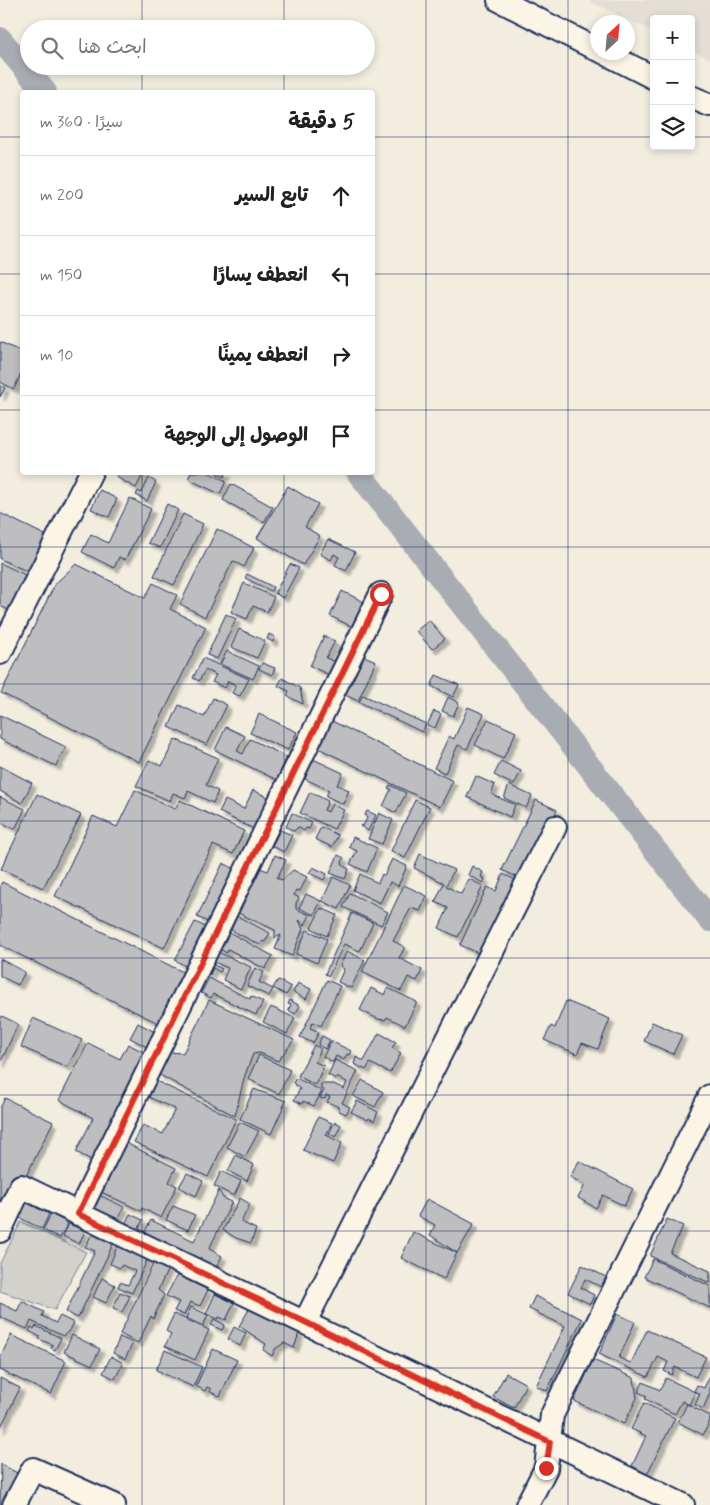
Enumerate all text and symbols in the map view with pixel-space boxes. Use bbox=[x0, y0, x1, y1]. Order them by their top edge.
north arrow bbox=[590, 15, 635, 60]
map controls bbox=[650, 15, 695, 150]
button: + bbox=[650, 15, 695, 60]
search box bbox=[20, 20, 375, 75]
icon: search bbox=[38, 34, 66, 62]
text: ابحث هنا bbox=[78, 35, 147, 60]
button: − bbox=[650, 60, 695, 105]
button: layers bbox=[650, 105, 695, 150]
text: 5 دقيقة bbox=[288, 108, 355, 136]
text: سيرًا · 360 m bbox=[40, 112, 123, 133]
icon: ahead bbox=[327, 182, 355, 210]
text: تابع السير bbox=[235, 183, 308, 208]
text: 200 m bbox=[40, 185, 84, 206]
icon: left bbox=[327, 262, 355, 290]
text: انعطف يسارًا bbox=[213, 263, 308, 288]
text: 150 m bbox=[40, 265, 82, 286]
icon: right bbox=[327, 342, 355, 370]
text: انعطف يمينًا bbox=[218, 343, 308, 368]
text: 10 m bbox=[40, 345, 73, 366]
icon: arrive bbox=[327, 422, 355, 450]
text: الوصول إلى الوجهة bbox=[164, 423, 308, 448]
route start bbox=[370, 583, 393, 606]
route end bbox=[535, 1457, 558, 1480]

